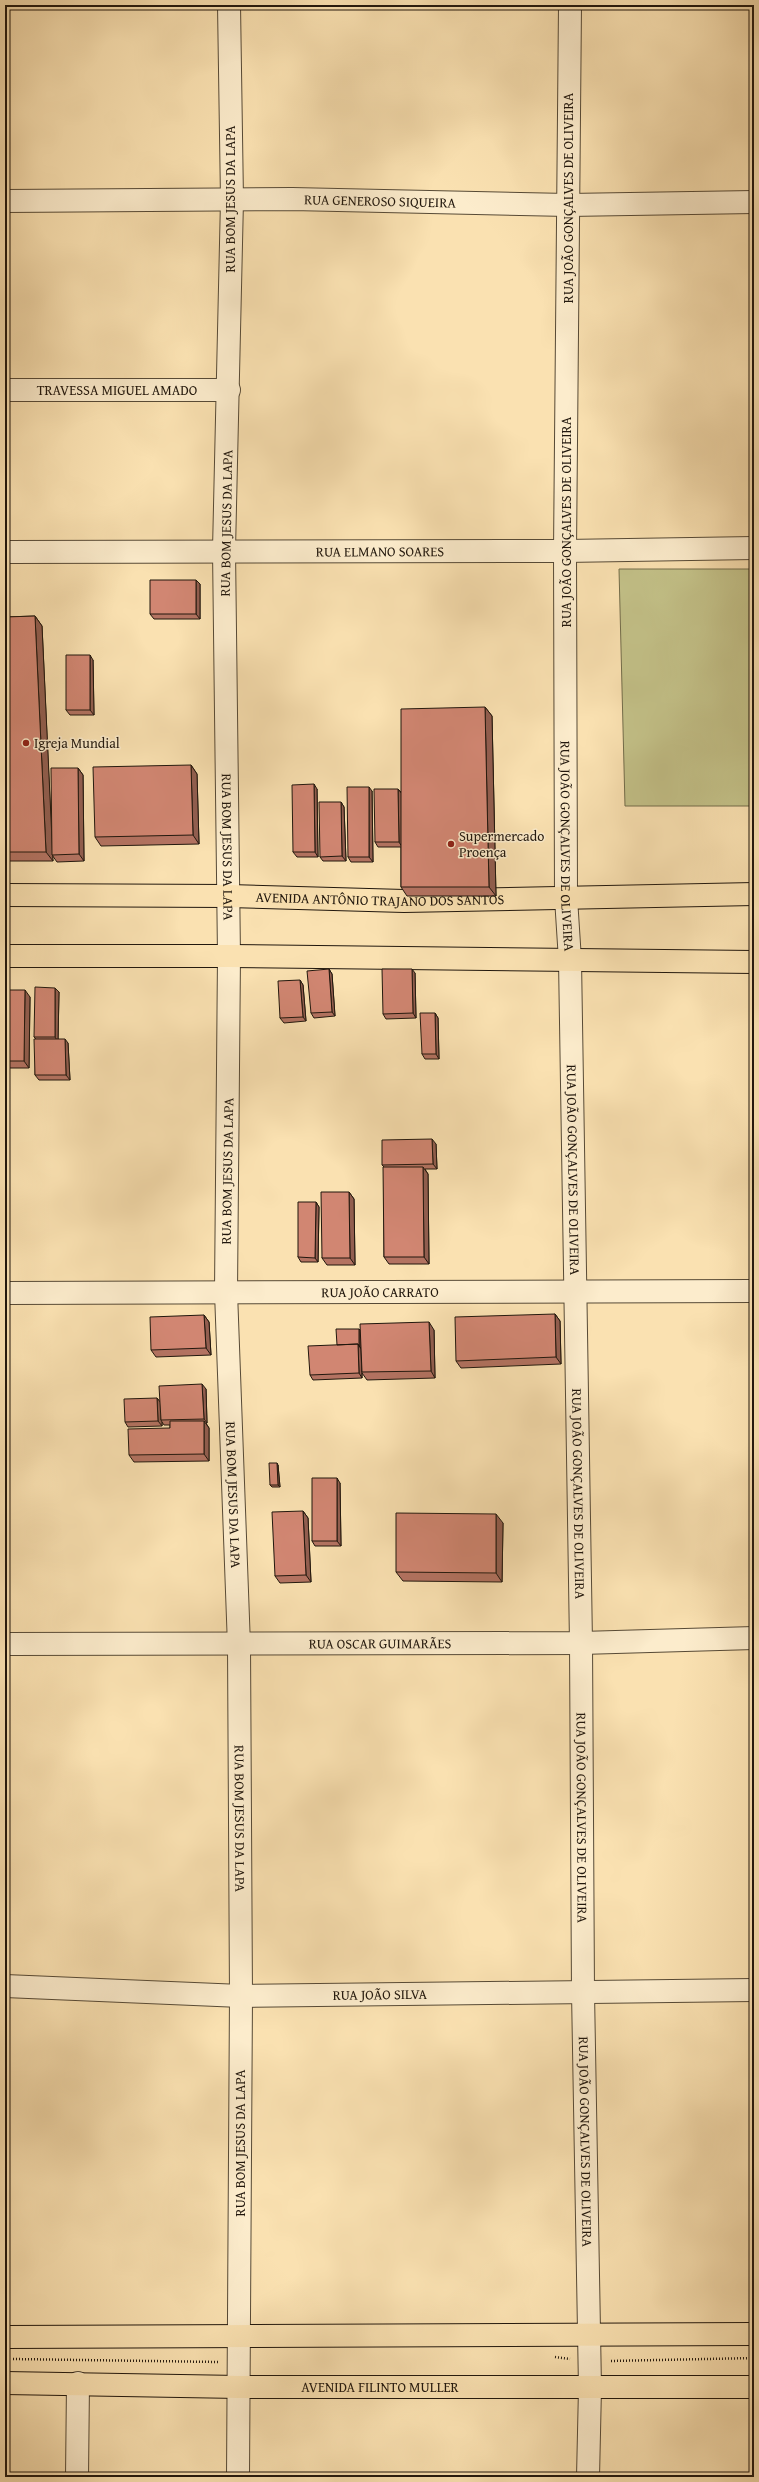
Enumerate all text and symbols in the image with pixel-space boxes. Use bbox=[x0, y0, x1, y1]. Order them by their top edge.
street label: RUA JOÃO GONÇALVES DE OLIVEIRA bbox=[558, 92, 578, 303]
street label: RUA BOM JESUS DA LAPA bbox=[220, 125, 240, 272]
street label: RUA GENEROSO SIQUEIRA bbox=[304, 189, 457, 213]
street label: TRAVESSA MIGUEL AMADO bbox=[37, 380, 197, 400]
street label: RUA JOÃO GONÇALVES DE OLIVEIRA bbox=[556, 416, 576, 627]
street label: RUA BOM JESUS DA LAPA bbox=[215, 449, 237, 597]
street label: RUA ELMANO SOARES bbox=[316, 541, 444, 561]
place label: Igreja Mundial bbox=[34, 733, 120, 753]
marker: Igreja Mundial bbox=[21, 738, 31, 748]
street label: RUA JOÃO GONÇALVES DE OLIVEIRA bbox=[556, 741, 579, 952]
street label: RUA BOM JESUS DA LAPA bbox=[217, 773, 239, 921]
place label: Supermercado Proença bbox=[459, 826, 544, 862]
marker: Supermercado Proença bbox=[446, 839, 456, 849]
street label: AVENIDA ANTÔNIO TRAJANO DOS SANTOS bbox=[255, 887, 505, 911]
street label: RUA JOÃO GONÇALVES DE OLIVEIRA bbox=[562, 1064, 585, 1276]
street label: RUA BOM JESUS DA LAPA bbox=[216, 1097, 238, 1245]
street label: RUA JOÃO CARRATO bbox=[321, 1282, 439, 1302]
street label: RUA JOÃO GONÇALVES DE OLIVEIRA bbox=[567, 1388, 590, 1600]
street label: RUA BOM JESUS DA LAPA bbox=[221, 1421, 246, 1569]
street label: RUA OSCAR GUIMARÃES bbox=[309, 1633, 452, 1653]
street label: RUA JOÃO GONÇALVES DE OLIVEIRA bbox=[571, 1712, 593, 1924]
street label: RUA BOM JESUS DA LAPA bbox=[230, 1745, 250, 1893]
street label: RUA JOÃO SILVA bbox=[333, 1984, 428, 2005]
street label: RUA JOÃO GONÇALVES DE OLIVEIRA bbox=[574, 2036, 598, 2248]
street label: RUA BOM JESUS DA LAPA bbox=[230, 2069, 250, 2216]
street label: AVENIDA FILINTO MULLER bbox=[301, 2377, 460, 2397]

